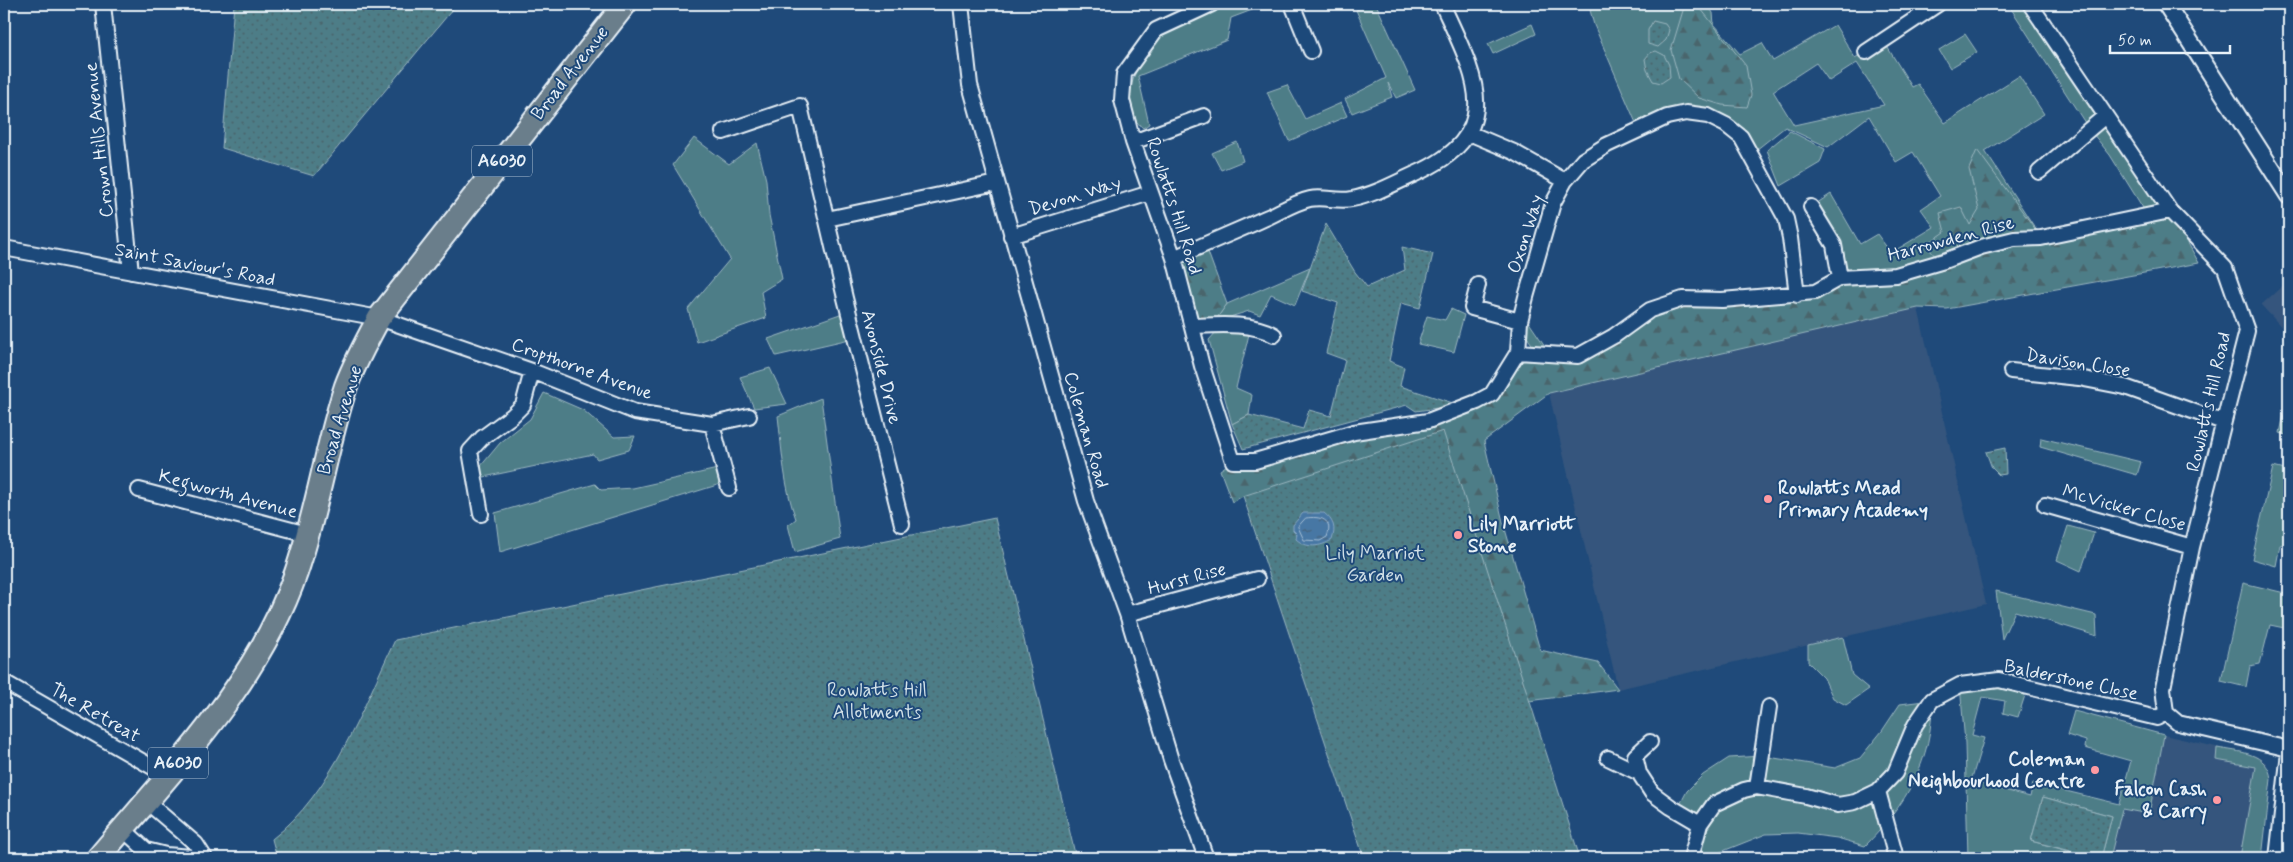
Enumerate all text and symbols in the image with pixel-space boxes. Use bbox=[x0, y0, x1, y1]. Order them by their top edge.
street label: Broad Avenue bbox=[525, 21, 615, 125]
scale bar bbox=[2110, 22, 2230, 54]
text: 50 m bbox=[2118, 31, 2152, 51]
street label: Crown Hills Avenue bbox=[78, 61, 120, 219]
street label: Rowlatts Hill Road bbox=[1140, 134, 1208, 278]
road number: A6030 bbox=[472, 146, 532, 177]
street label: Devon Way bbox=[1026, 170, 1124, 222]
street label: Oxon Way bbox=[1502, 191, 1551, 277]
street label: Harrowden Rise bbox=[1885, 210, 2017, 268]
street label: Saint Saviour's Road bbox=[113, 237, 277, 293]
street label: Avonside Drive bbox=[855, 307, 907, 427]
street label: Rowlatts Hill Road bbox=[2181, 330, 2237, 474]
street label: Cropthorne Avenue bbox=[508, 332, 656, 406]
street label: Davison Close bbox=[2024, 342, 2132, 384]
street label: Broad Avenue bbox=[312, 362, 368, 478]
street label: Coleman Road bbox=[1057, 369, 1115, 491]
street label: Kegworth Avenue bbox=[155, 463, 300, 527]
place label: Rowlatts Mead Primary Academy bbox=[1778, 476, 1928, 523]
street label: McVicker Close bbox=[2059, 478, 2189, 538]
marker: Rowlatts Mead Primary Academy bbox=[1762, 493, 1774, 505]
place label: Lily Marriott Stone bbox=[1468, 512, 1576, 559]
marker: Lily Marriott Stone bbox=[1452, 529, 1464, 541]
park label: Lily Marriot Garden bbox=[1325, 541, 1425, 588]
street label: Hurst Rise bbox=[1145, 557, 1229, 601]
street label: Balderstone Close bbox=[2001, 654, 2141, 706]
street label: The Retreat bbox=[45, 677, 145, 749]
park label: Rowlatts Hill Allotments bbox=[827, 678, 927, 725]
place label: Coleman Neighbourhood Centre bbox=[1908, 747, 2085, 795]
road number: A6030 bbox=[148, 748, 208, 778]
marker: Coleman Neighbourhood Centre bbox=[2089, 764, 2101, 776]
place label: Falcon Cash & Carry bbox=[2115, 777, 2207, 825]
marker: Falcon Cash & Carry bbox=[2211, 794, 2223, 806]

